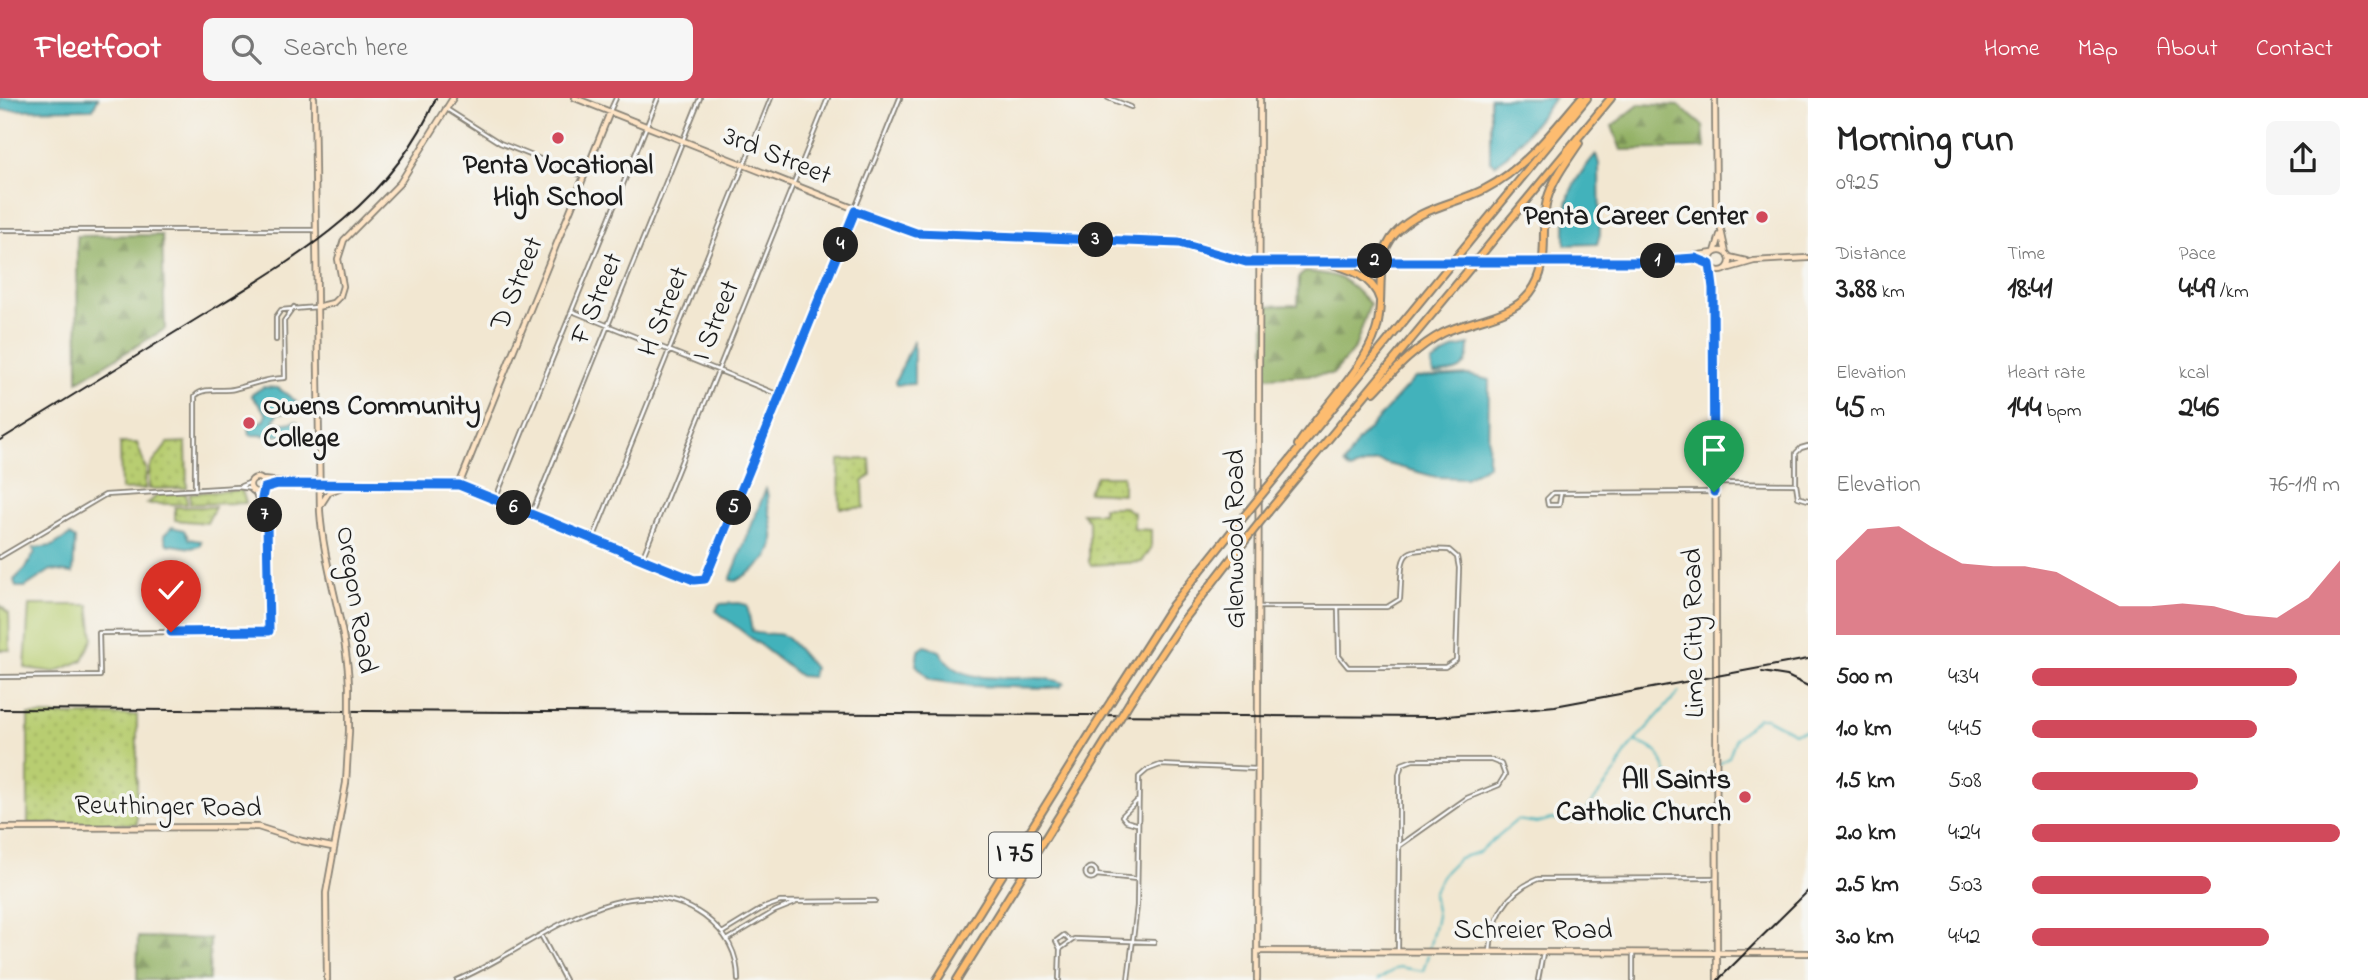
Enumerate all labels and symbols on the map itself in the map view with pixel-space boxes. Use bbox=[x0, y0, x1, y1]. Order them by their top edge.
street label: 3rd Street bbox=[717, 117, 837, 197]
marker: Penta Vocational High School bbox=[550, 130, 566, 146]
place label: Penta Vocational High School bbox=[463, 146, 653, 220]
place label: Penta Career Center bbox=[1523, 197, 1749, 238]
marker: Penta Career Center bbox=[1754, 209, 1770, 225]
pin: 3 bbox=[1078, 222, 1114, 258]
pin: 4 bbox=[824, 228, 858, 262]
street label: D Street bbox=[480, 231, 555, 338]
pin: 2 bbox=[1358, 244, 1392, 278]
pin: 1 bbox=[1640, 244, 1676, 278]
street label: F Street bbox=[561, 247, 635, 352]
street label: H Street bbox=[628, 261, 702, 363]
street label: I Street bbox=[682, 274, 752, 368]
place label: Owens Community College bbox=[263, 387, 481, 461]
marker: Owens Community College bbox=[241, 415, 257, 431]
pin bbox=[1684, 420, 1744, 492]
street label: Glenwood Road bbox=[1216, 449, 1257, 629]
pin: 6 bbox=[496, 490, 532, 526]
pin: 5 bbox=[716, 490, 752, 526]
pin: 7 bbox=[247, 498, 282, 532]
street label: Oregon Road bbox=[323, 523, 387, 677]
street label: Lime City Road bbox=[1673, 547, 1717, 718]
pin bbox=[141, 560, 201, 632]
place label: All Saints Catholic Church bbox=[1556, 761, 1731, 834]
street label: Reuthinger Road bbox=[74, 786, 262, 830]
marker: All Saints Catholic Church bbox=[1737, 789, 1753, 805]
road number: I 75 bbox=[989, 832, 1041, 877]
street label: Schreier Road bbox=[1453, 911, 1613, 952]

